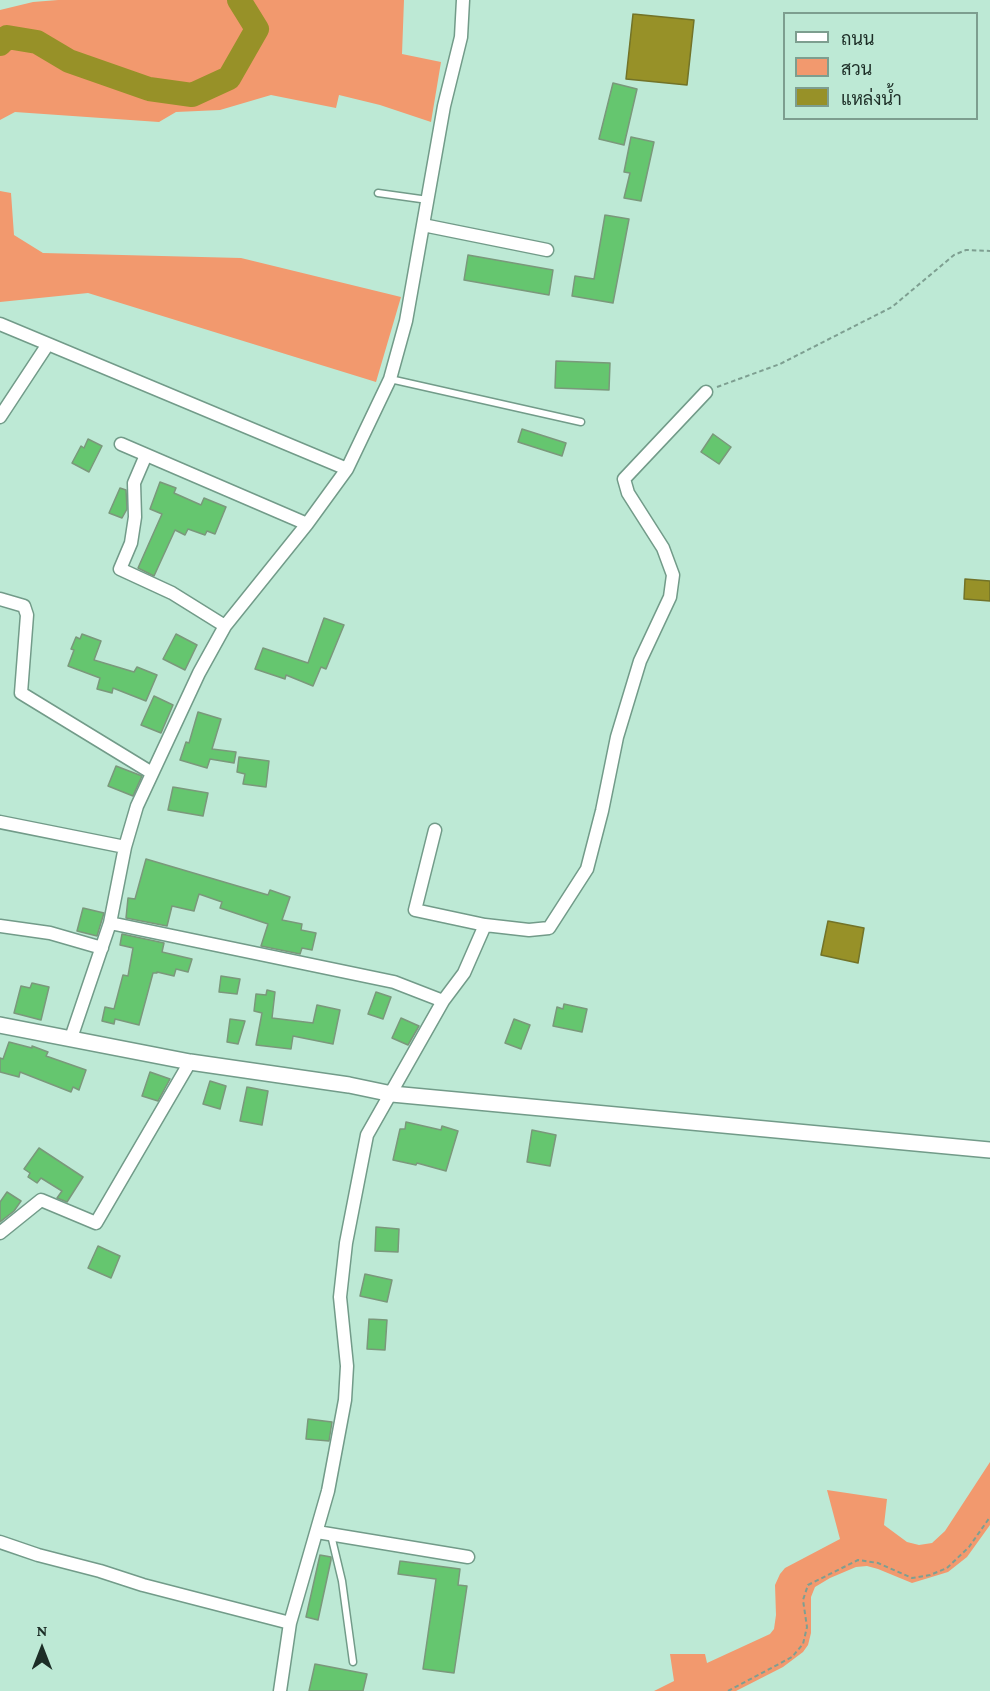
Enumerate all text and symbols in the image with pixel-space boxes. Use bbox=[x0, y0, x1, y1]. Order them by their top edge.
legend bbox=[783, 12, 978, 120]
text: ถนน bbox=[841, 29, 874, 49]
text: สวน bbox=[841, 59, 872, 79]
text: แหล่งน้ำ bbox=[841, 89, 902, 109]
north arrow bbox=[12, 1619, 72, 1679]
text: N bbox=[37, 1622, 47, 1639]

